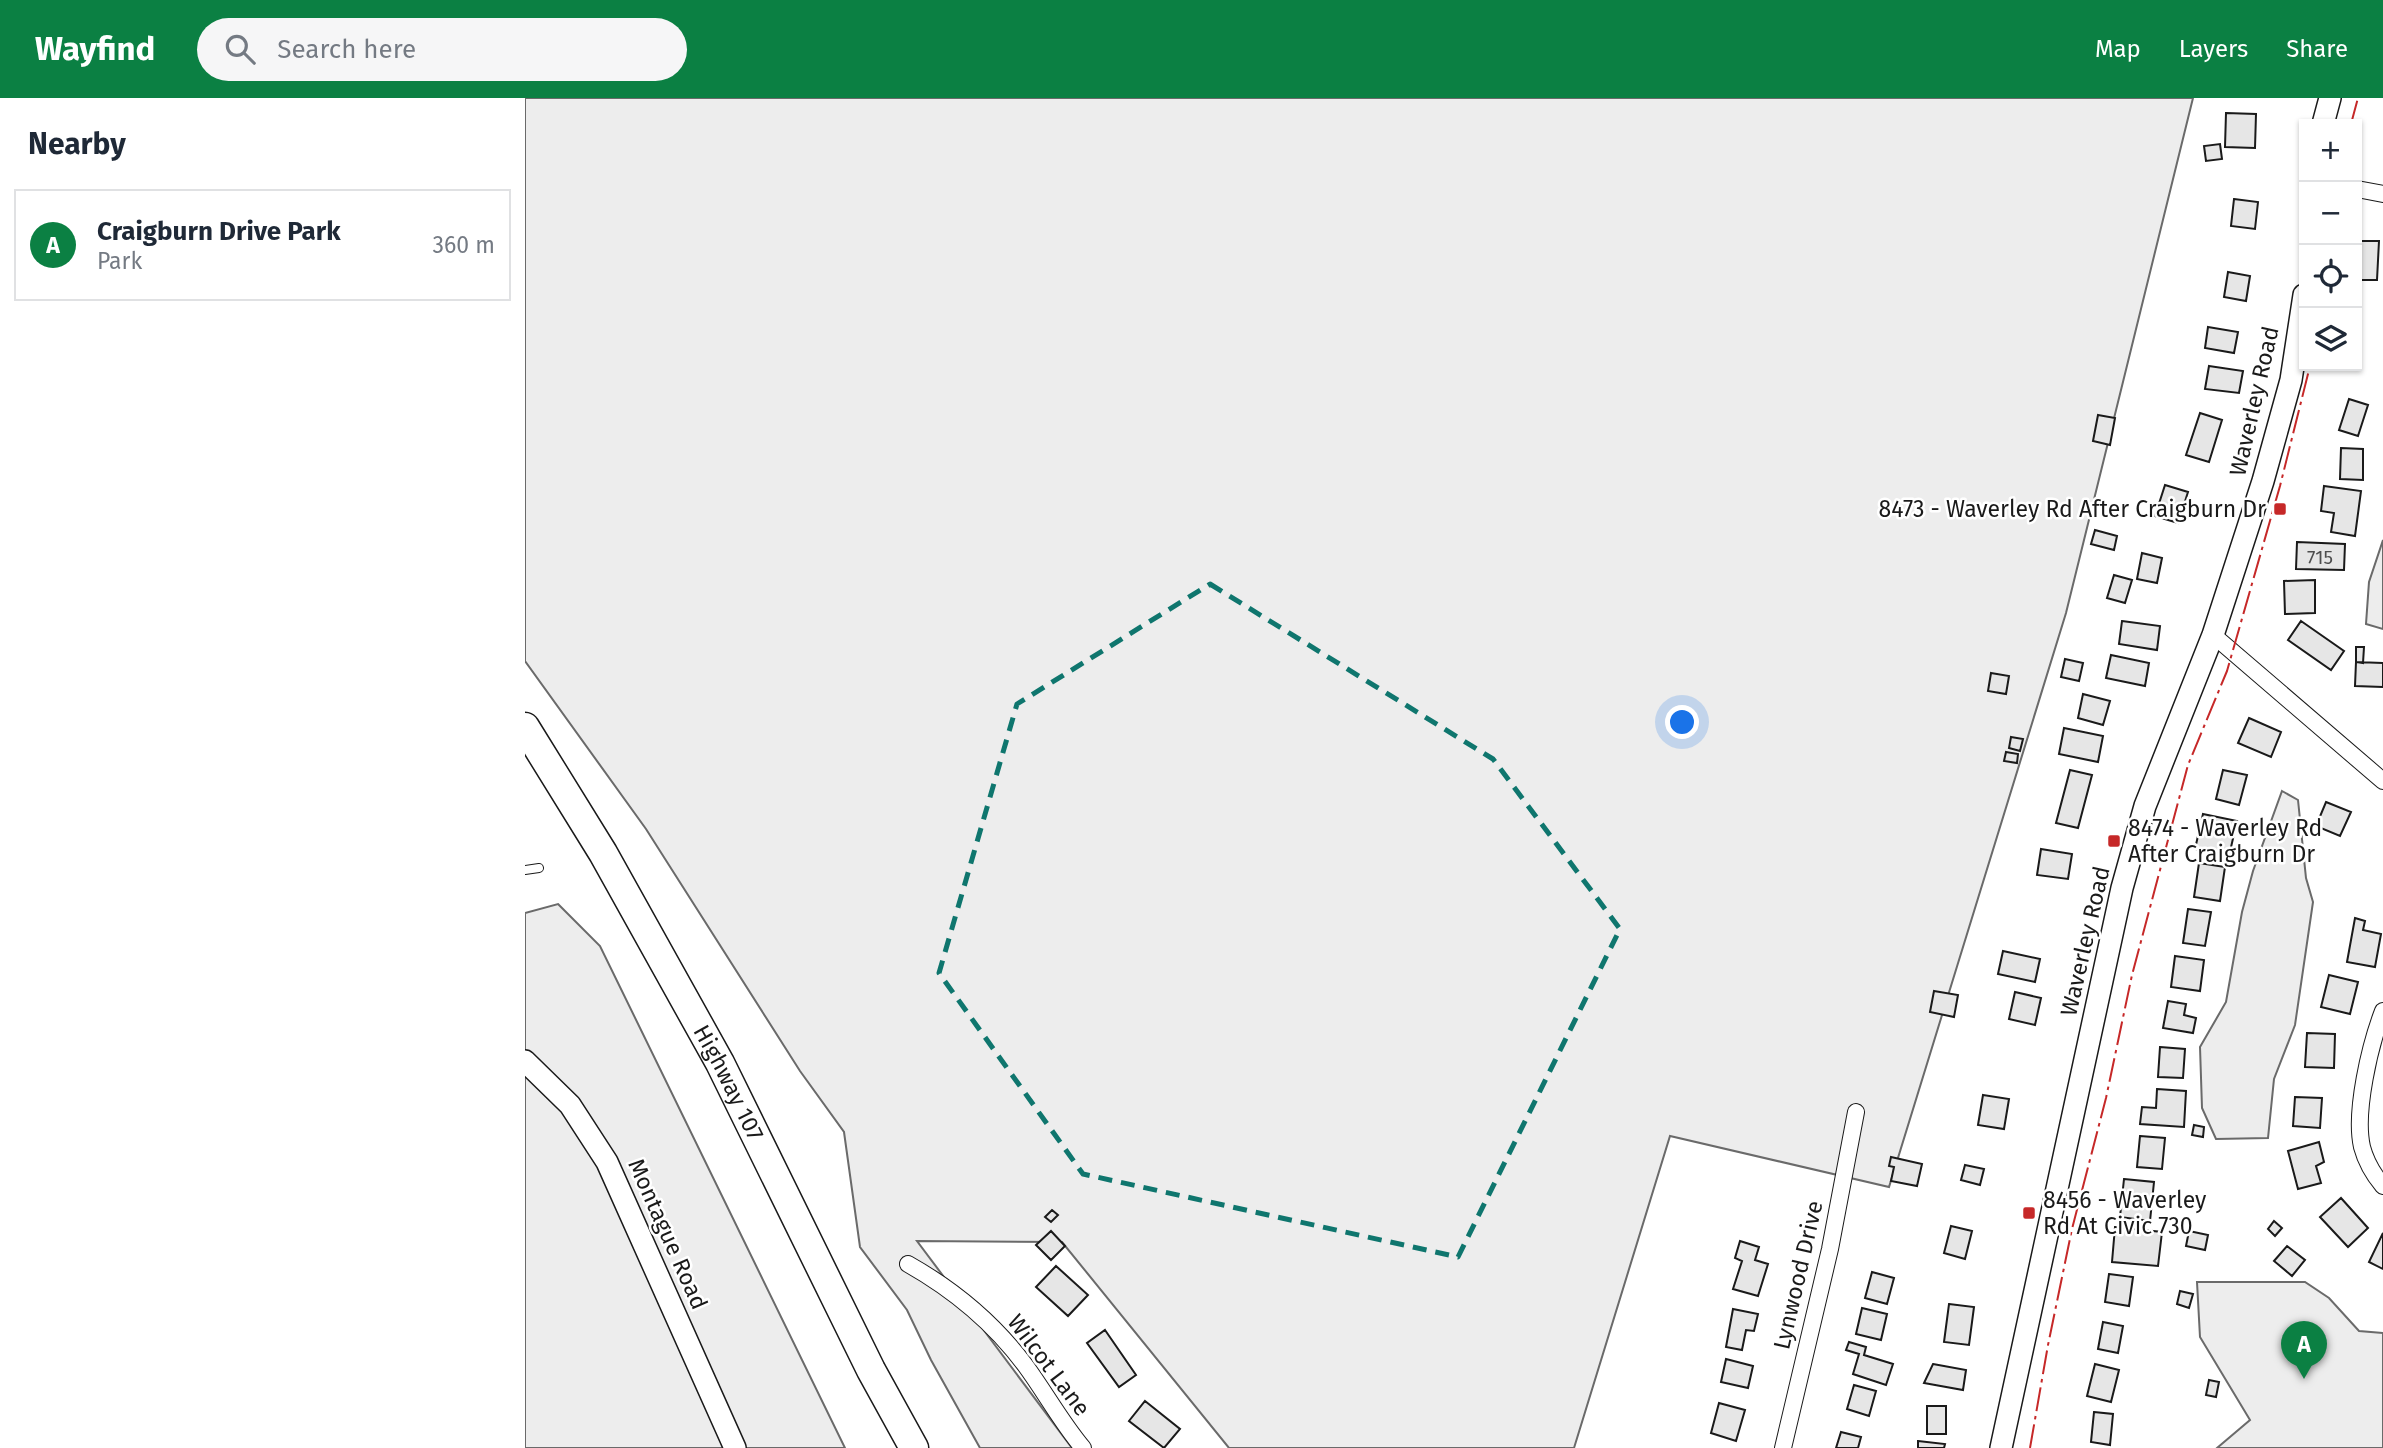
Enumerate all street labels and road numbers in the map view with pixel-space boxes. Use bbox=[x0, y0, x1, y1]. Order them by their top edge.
street label: Waverley Road bbox=[2223, 323, 2285, 479]
street label: Waverley Road bbox=[2054, 863, 2116, 1019]
street label: Highway 107 bbox=[688, 1020, 770, 1145]
street label: Montague Road bbox=[622, 1154, 714, 1314]
street label: Lynwood Drive bbox=[1767, 1198, 1829, 1352]
street label: Wilcot Lane bbox=[1002, 1309, 1096, 1421]

